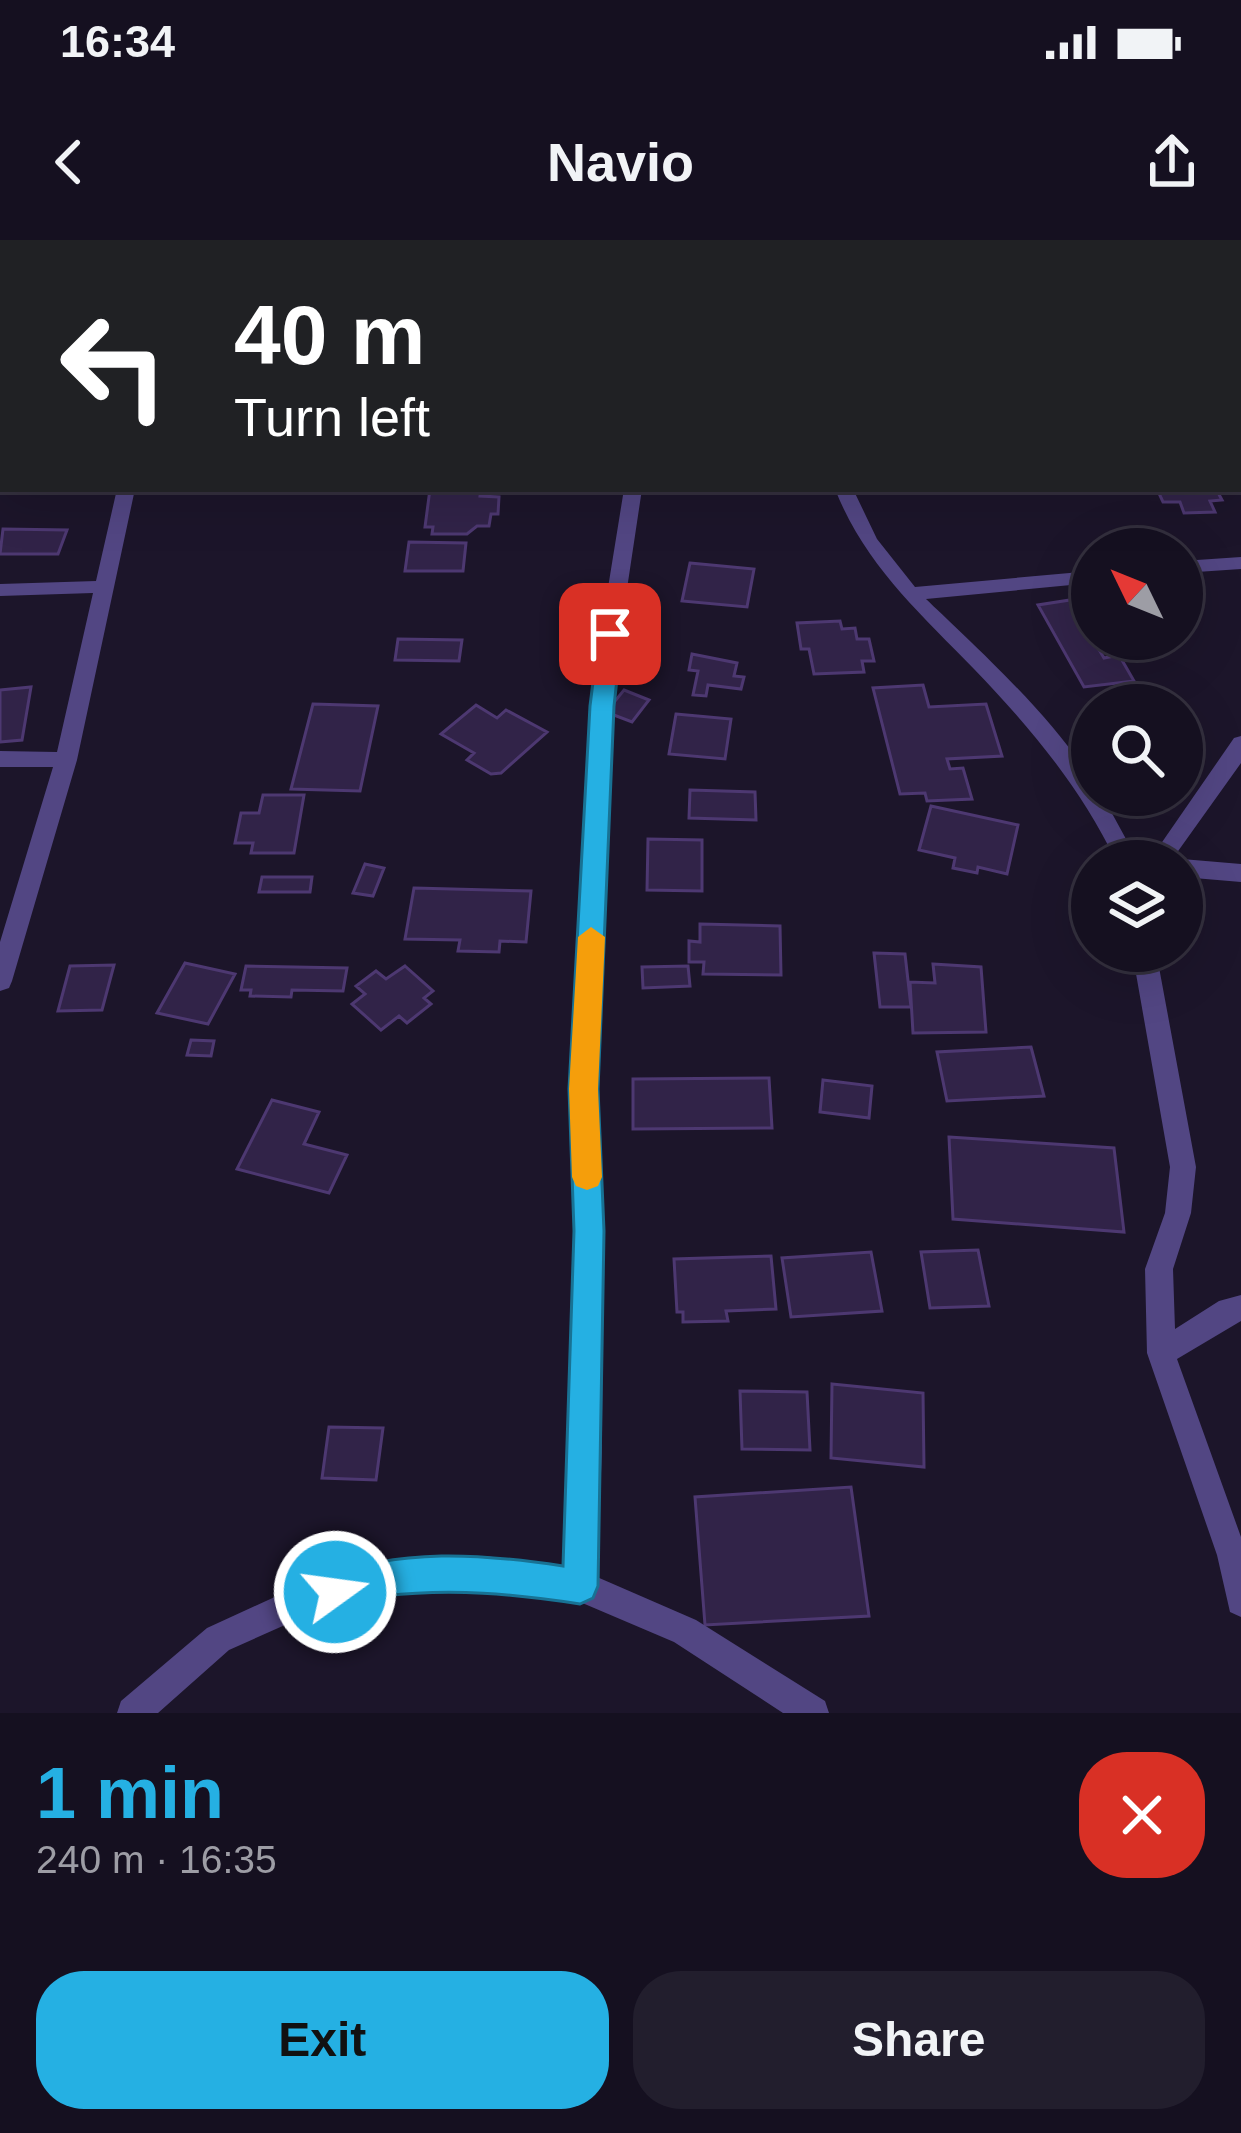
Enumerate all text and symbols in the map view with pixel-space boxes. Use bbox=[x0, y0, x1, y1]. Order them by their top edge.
text: 16:34 bbox=[60, 16, 175, 67]
icon: back bbox=[36, 129, 102, 195]
icon: share bbox=[1139, 129, 1205, 195]
text: Navio bbox=[547, 132, 694, 192]
icon: left bbox=[36, 288, 192, 444]
text: 40 m bbox=[234, 288, 425, 382]
text: Turn left bbox=[234, 387, 430, 447]
north arrow bbox=[1071, 528, 1203, 660]
map controls bbox=[1071, 528, 1203, 972]
pin bbox=[559, 583, 661, 685]
icon: arrive bbox=[577, 601, 643, 667]
button: search bbox=[1071, 684, 1203, 816]
button: layers bbox=[1071, 840, 1203, 972]
position arrow bbox=[272, 1529, 398, 1655]
button: close bbox=[1079, 1752, 1205, 1878]
text: 1 min bbox=[36, 1753, 224, 1833]
text: 240 m · 16:35 bbox=[36, 1838, 277, 1881]
button: Exit bbox=[36, 1971, 609, 2109]
button: Share bbox=[633, 1971, 1205, 2109]

